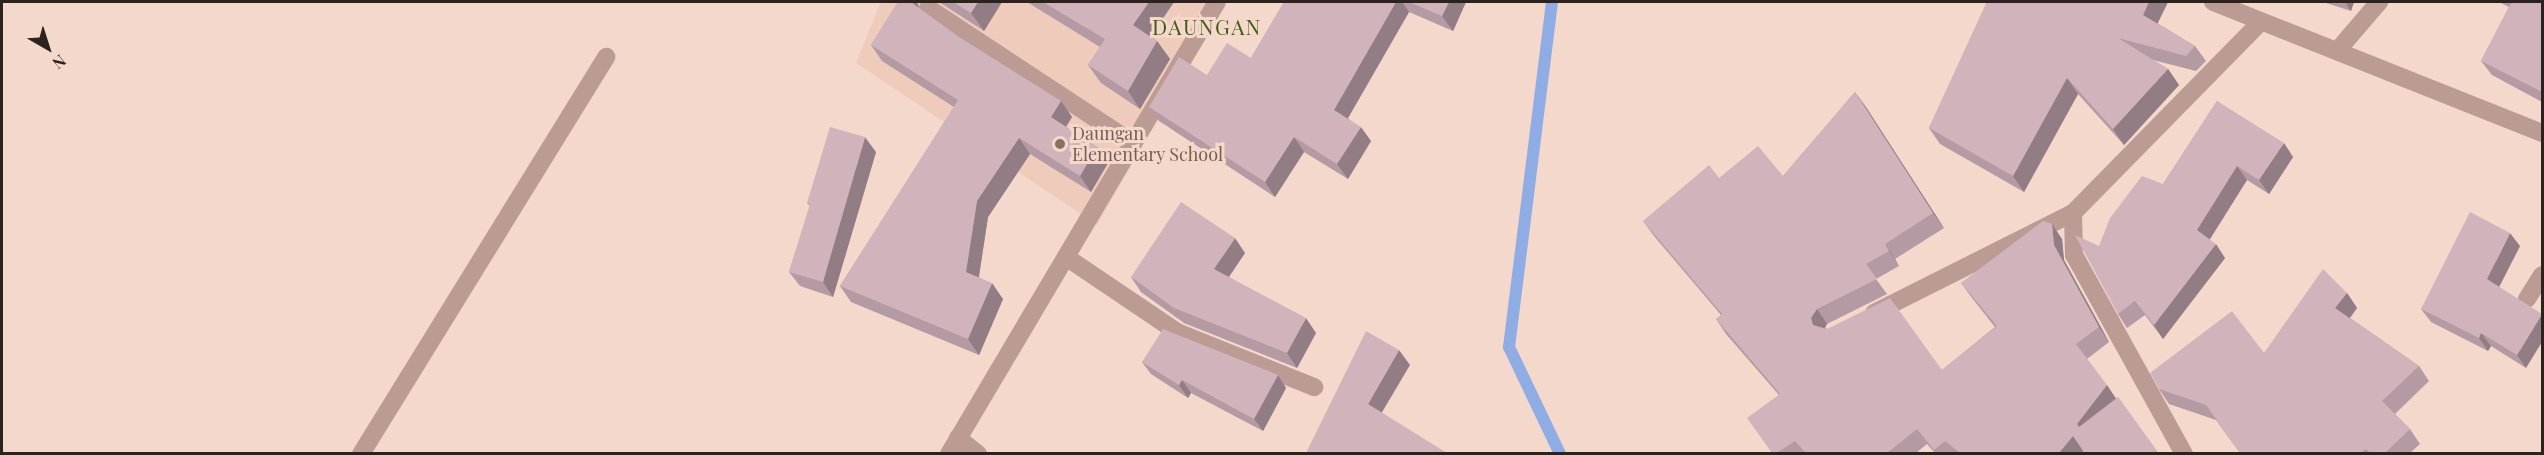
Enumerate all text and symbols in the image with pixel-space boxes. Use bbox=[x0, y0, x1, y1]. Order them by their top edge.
district label: DAUNGAN bbox=[1152, 13, 1262, 39]
north arrow bbox=[18, 18, 78, 78]
text: N bbox=[49, 51, 71, 74]
place label: Daungan Elementary School bbox=[1072, 123, 1224, 166]
marker: Daungan Elementary School bbox=[1053, 137, 1067, 151]

